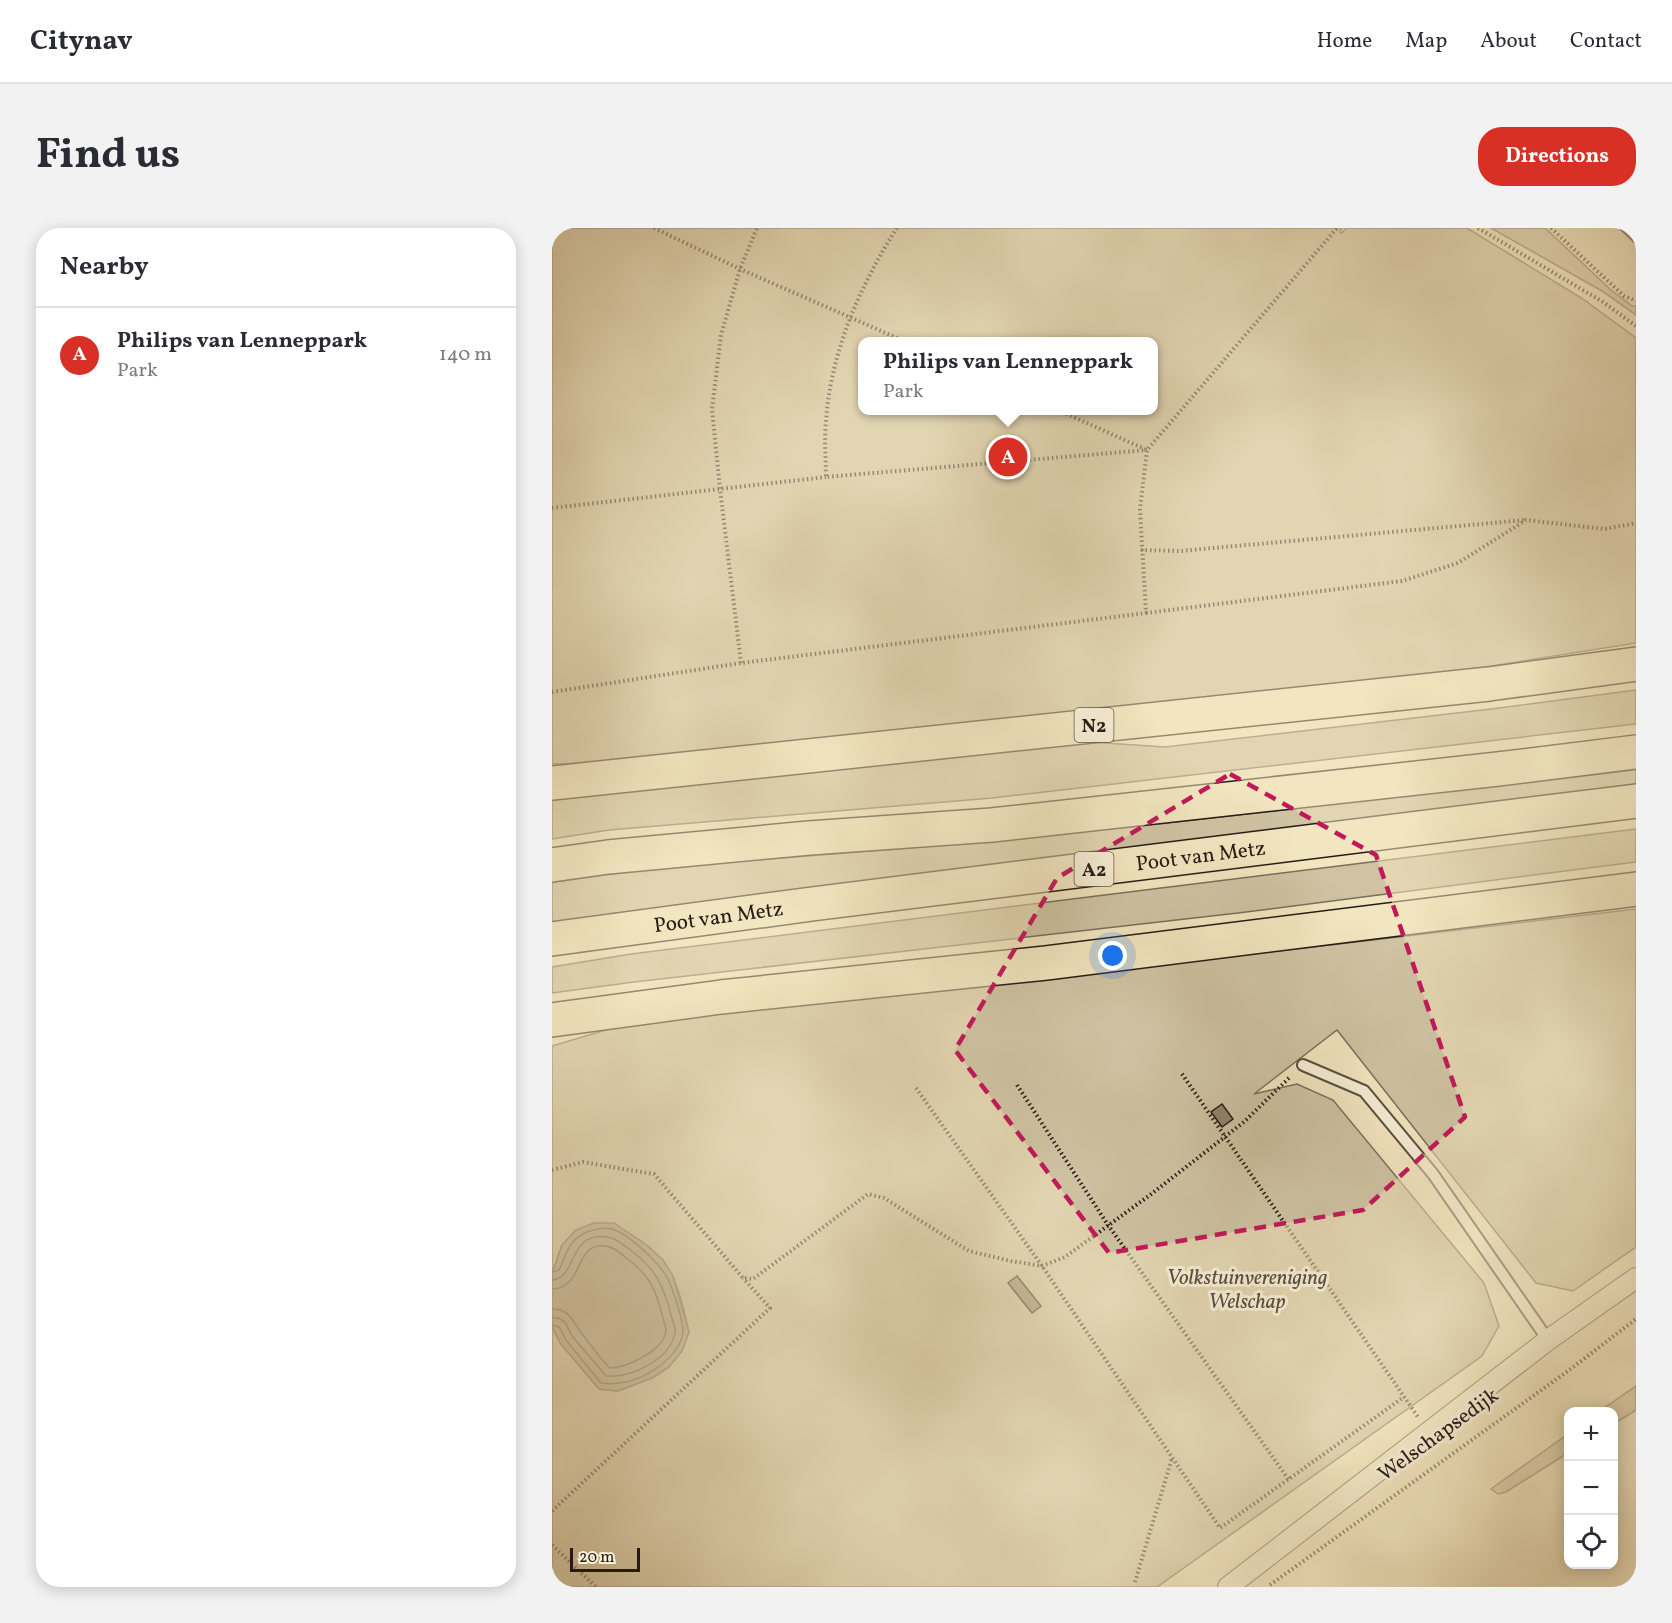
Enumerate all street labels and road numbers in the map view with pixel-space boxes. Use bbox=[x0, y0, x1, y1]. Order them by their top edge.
road number: N2 bbox=[1074, 708, 1114, 742]
street label: Poot van Metz bbox=[1134, 834, 1267, 879]
road number: A2 bbox=[1074, 852, 1114, 886]
street label: Poot van Metz bbox=[652, 895, 785, 941]
street label: Welschapsedijk bbox=[1373, 1381, 1506, 1489]

